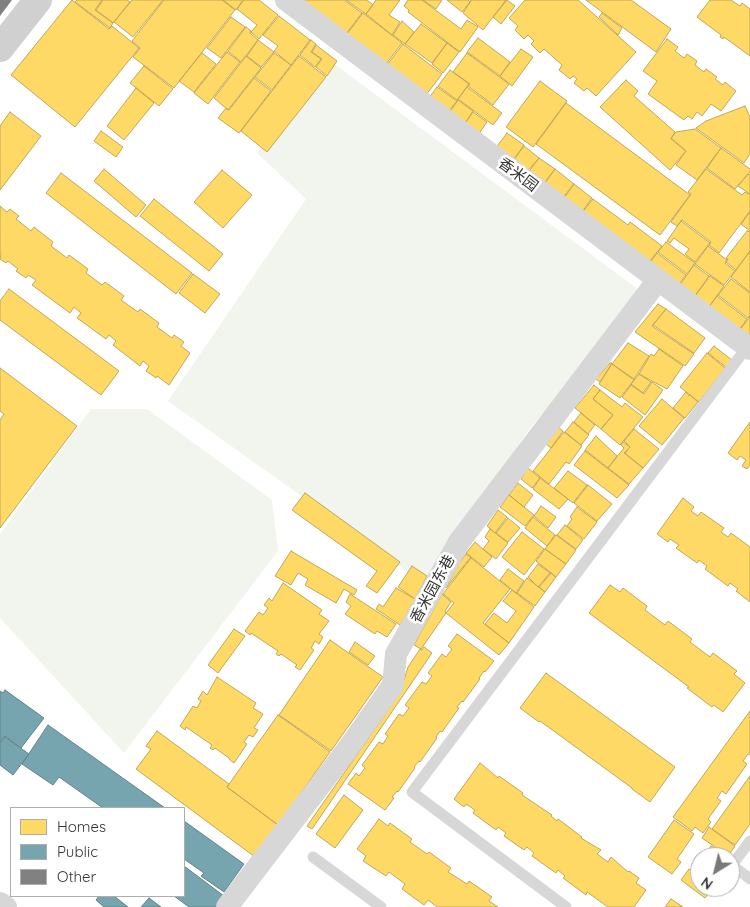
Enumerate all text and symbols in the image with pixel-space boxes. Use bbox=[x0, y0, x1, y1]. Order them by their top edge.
street label: 香米园 bbox=[495, 154, 541, 196]
street label: 香米园东巷 bbox=[407, 552, 459, 626]
legend bbox=[10, 807, 185, 897]
text: Homes bbox=[57, 817, 106, 836]
text: Public bbox=[57, 842, 98, 861]
north arrow bbox=[690, 847, 740, 897]
text: Other bbox=[57, 867, 96, 886]
text: N bbox=[697, 873, 716, 894]

